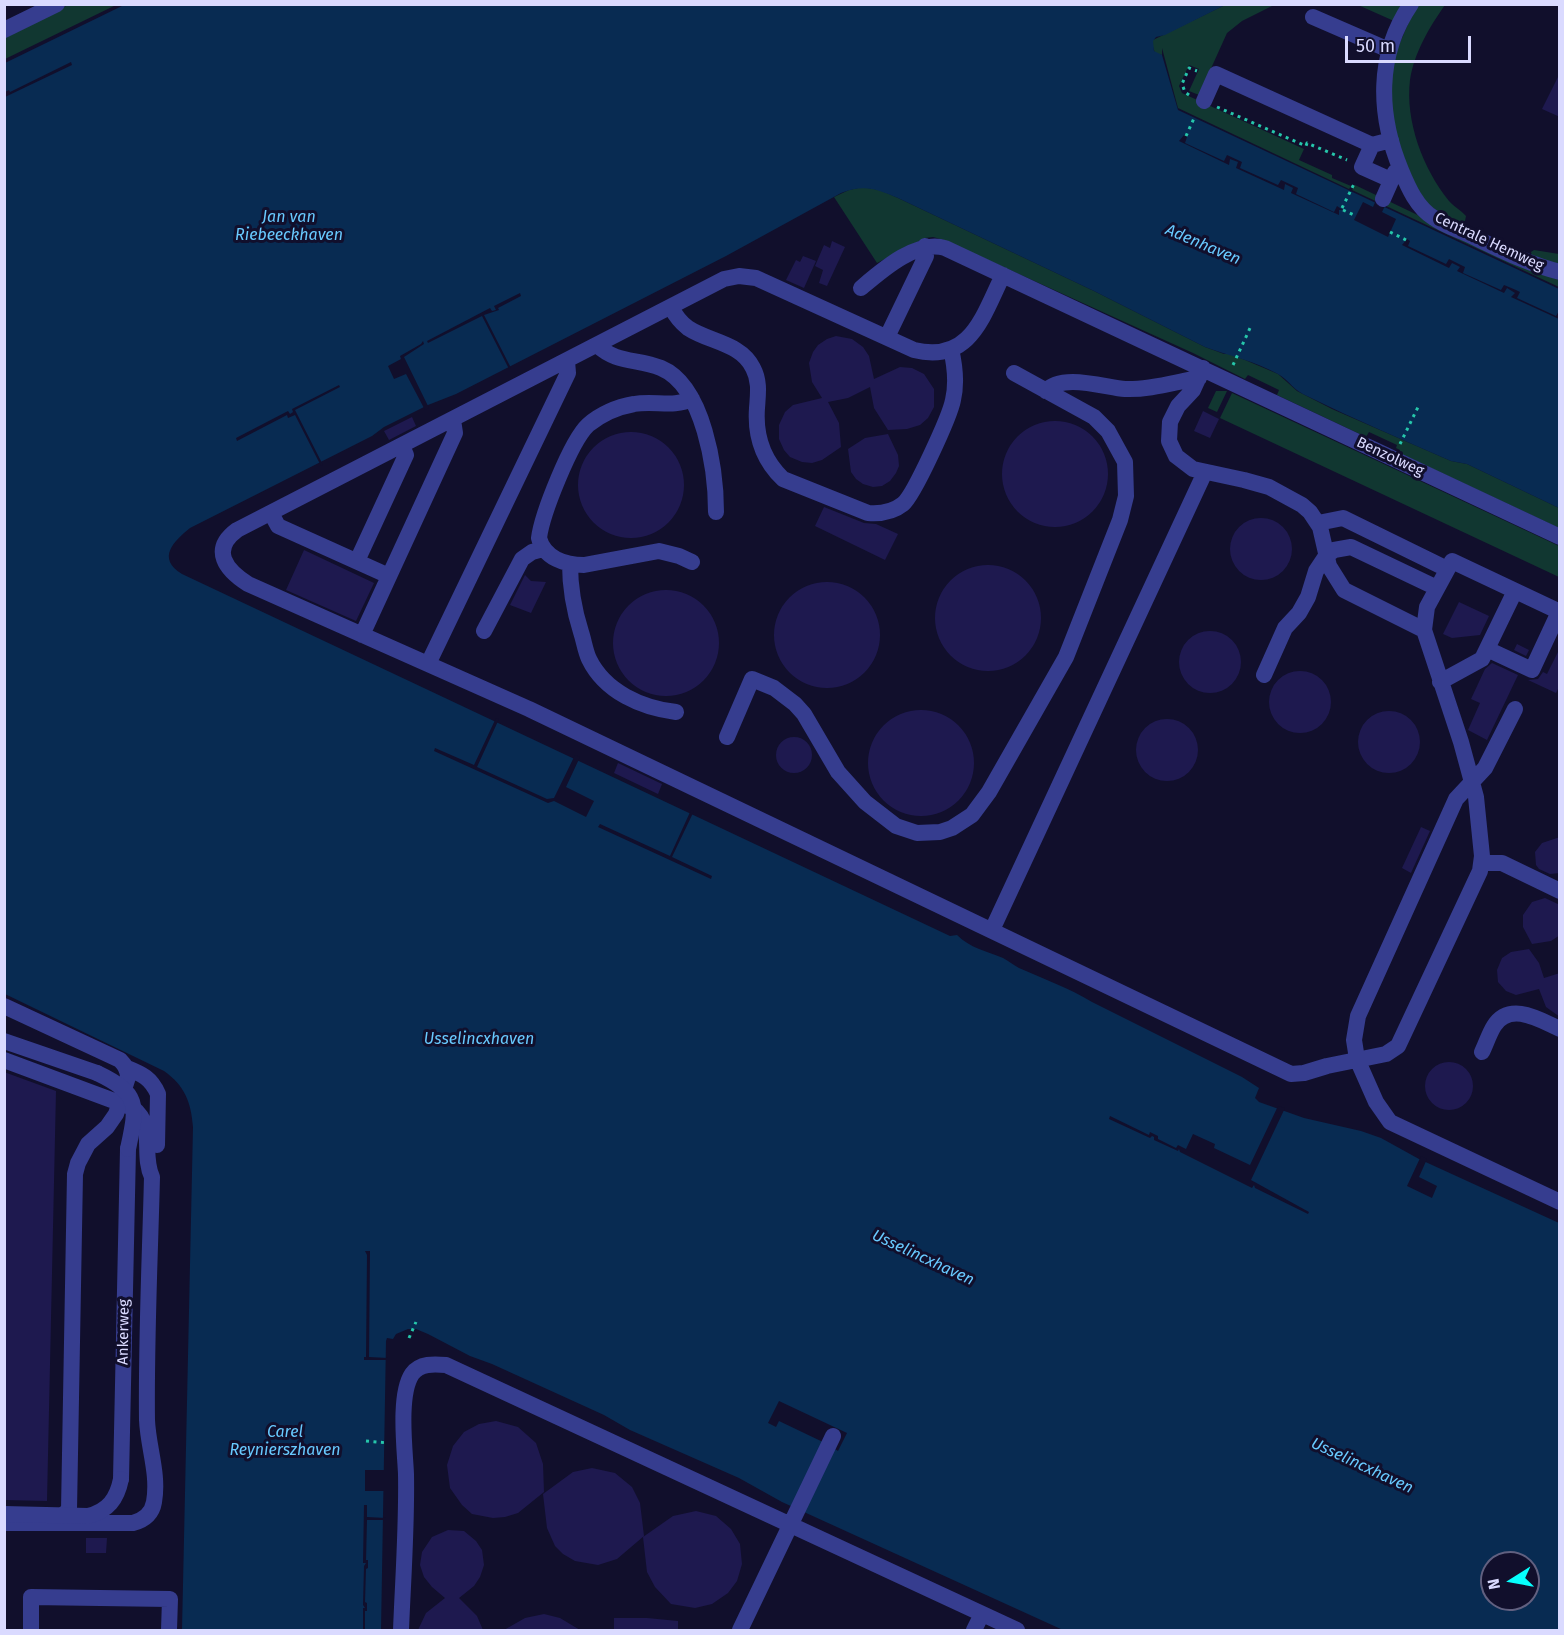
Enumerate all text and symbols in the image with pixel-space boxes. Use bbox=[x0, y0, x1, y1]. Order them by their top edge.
scale bar bbox=[1348, 24, 1474, 62]
text: 50 m bbox=[1356, 35, 1395, 57]
water label: Jan van Riebeeckhaven bbox=[235, 208, 343, 246]
street label: Centrale Hemweg bbox=[1432, 209, 1546, 275]
water label: Adenhaven bbox=[1163, 221, 1243, 269]
street label: Benzolweg bbox=[1353, 434, 1427, 480]
water label: Usselincxhaven bbox=[424, 1030, 534, 1050]
water label: Usselincxhaven bbox=[869, 1226, 977, 1290]
street label: Ankerweg bbox=[114, 1299, 134, 1365]
water label: Carel Reynierszhaven bbox=[229, 1423, 341, 1461]
water label: Usselincxhaven bbox=[1308, 1434, 1416, 1498]
north arrow bbox=[1480, 1551, 1540, 1611]
text: N bbox=[1483, 1577, 1504, 1591]

